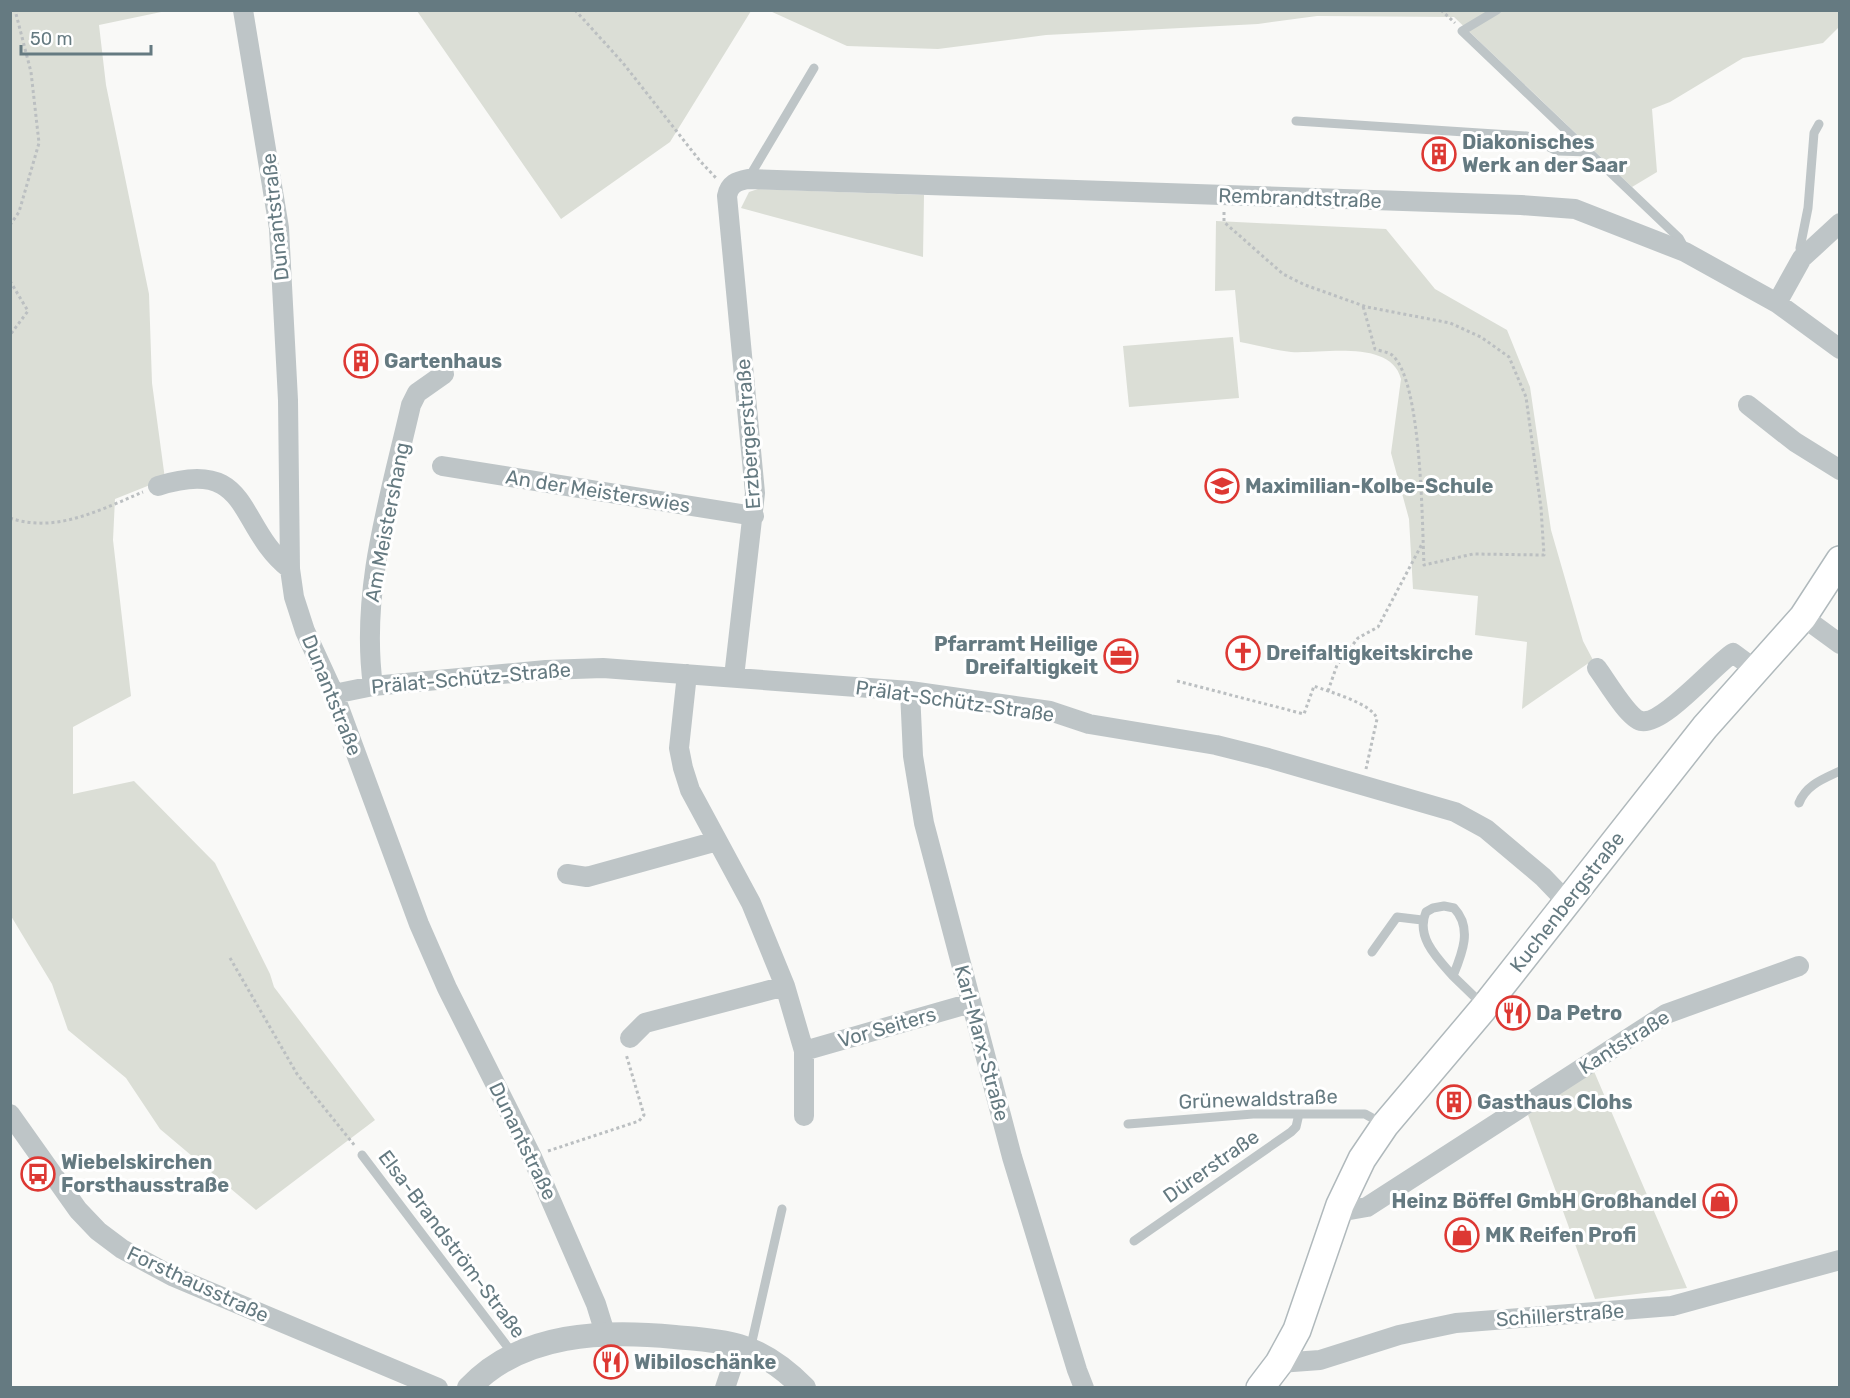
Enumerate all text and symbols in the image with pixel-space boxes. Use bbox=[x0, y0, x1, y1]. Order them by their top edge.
scale bar bbox=[21, 18, 152, 56]
text: 50 m bbox=[30, 28, 73, 50]
place label: Diakonisches Werk an der Saar bbox=[1462, 130, 1627, 177]
building icon: Diakonisches Werk an der Saar bbox=[1421, 136, 1457, 172]
street label: Dunantstraße bbox=[256, 152, 294, 282]
street label: Rembrandtstraße bbox=[1218, 183, 1382, 213]
building icon: Gartenhaus bbox=[343, 343, 379, 379]
place label: Gartenhaus bbox=[384, 349, 502, 373]
street label: Erzbergerstraße bbox=[731, 358, 765, 510]
street label: Am Meistershang bbox=[360, 440, 414, 604]
street label: An der Meisterswies bbox=[504, 465, 692, 517]
school or university icon: Maximilian-Kolbe-Schule bbox=[1204, 468, 1240, 504]
place label: Maximilian-Kolbe-Schule bbox=[1245, 474, 1494, 498]
street label: Dunantstraße bbox=[297, 631, 367, 759]
place label: Pfarramt Heilige Dreifaltigkeit bbox=[934, 632, 1098, 679]
church icon: Dreifaltigkeitskirche bbox=[1225, 635, 1261, 671]
office icon: Pfarramt Heilige Dreifaltigkeit bbox=[1103, 638, 1139, 674]
place label: Dreifaltigkeitskirche bbox=[1266, 641, 1473, 665]
street label: Prälat-Schütz-Straße bbox=[370, 657, 572, 699]
street label: Prälat-Schütz-Straße bbox=[854, 675, 1056, 727]
street label: Kuchenbergstraße bbox=[1505, 827, 1629, 977]
street label: Karl-Marx-Straße bbox=[950, 962, 1014, 1124]
restaurant icon: Da Petro bbox=[1495, 995, 1531, 1031]
place label: Da Petro bbox=[1536, 1001, 1622, 1025]
street label: Vor Seiters bbox=[835, 1002, 939, 1052]
street label: Kantstraße bbox=[1574, 1005, 1674, 1079]
street label: Dunantstraße bbox=[484, 1078, 562, 1204]
street label: Grünewaldstraße bbox=[1178, 1084, 1338, 1114]
building icon: Gasthaus Clohs bbox=[1436, 1084, 1472, 1120]
place label: Gasthaus Clohs bbox=[1477, 1090, 1633, 1114]
street label: Dürerstraße bbox=[1158, 1124, 1264, 1208]
street label: Elsa-Brandström-Straße bbox=[373, 1145, 531, 1343]
place label: Wiebelskirchen Forsthausstraße bbox=[61, 1150, 229, 1197]
bus stop icon: Wiebelskirchen Forsthausstraße bbox=[20, 1156, 56, 1192]
shop icon: Heinz Böffel GmbH Großhandel bbox=[1702, 1183, 1738, 1219]
place label: Heinz Böffel GmbH Großhandel bbox=[1392, 1189, 1697, 1213]
shop icon: MK Reifen Profi bbox=[1444, 1217, 1480, 1253]
place label: MK Reifen Profi bbox=[1485, 1223, 1636, 1247]
street label: Forsthausstraße bbox=[123, 1241, 273, 1327]
street label: Schillerstraße bbox=[1495, 1299, 1625, 1331]
restaurant icon: Wibiloschänke bbox=[593, 1344, 629, 1380]
place label: Wibiloschänke bbox=[634, 1350, 776, 1374]

